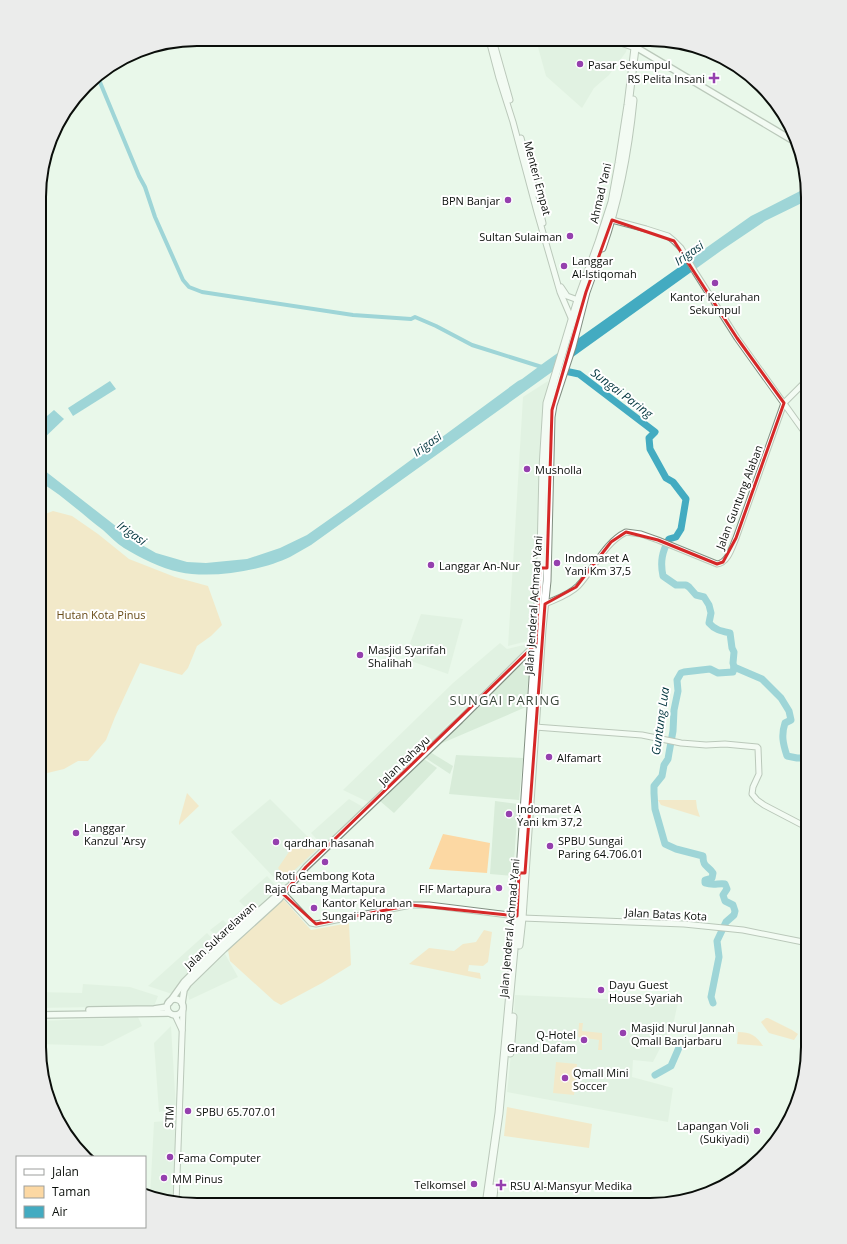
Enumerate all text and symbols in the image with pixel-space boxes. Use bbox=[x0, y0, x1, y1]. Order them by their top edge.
place label: Pasar Sekumpul bbox=[588, 57, 671, 72]
marker: Pasar Sekumpul bbox=[575, 59, 585, 69]
place label: RS Pelita Insani bbox=[627, 71, 705, 86]
marker: RS Pelita Insani bbox=[708, 72, 720, 84]
street label: Menteri Empat bbox=[521, 139, 555, 217]
street label: Ahmad Yani bbox=[586, 161, 614, 225]
place label: BPN Banjar bbox=[442, 193, 500, 208]
marker: BPN Banjar bbox=[503, 195, 513, 205]
place label: Sultan Sulaiman bbox=[479, 229, 562, 244]
marker: Sultan Sulaiman bbox=[565, 231, 575, 241]
water label: Irigasi bbox=[671, 236, 708, 269]
place label: Langgar Al-Istiqomah bbox=[572, 253, 637, 281]
marker: Langgar Al-Istiqomah bbox=[559, 261, 569, 271]
marker: Kantor Kelurahan Sekumpul bbox=[710, 278, 720, 288]
place label: Kantor Kelurahan Sekumpul bbox=[670, 289, 760, 317]
water label: Sungai Paring bbox=[588, 364, 657, 422]
water label: Irigasi bbox=[409, 427, 446, 460]
street label: Jalan Guntung Alaban bbox=[712, 443, 766, 552]
place label: Musholla bbox=[535, 462, 582, 477]
marker: Musholla bbox=[522, 464, 532, 474]
water label: Irigasi bbox=[114, 517, 151, 550]
street label: Jalan Jenderal Achmad Yani bbox=[521, 535, 545, 676]
place label: Indomaret A Yani Km 37,5 bbox=[565, 550, 631, 578]
place label: Langgar An-Nur bbox=[439, 558, 520, 573]
marker: Indomaret A Yani Km 37,5 bbox=[552, 558, 562, 568]
marker: Langgar An-Nur bbox=[426, 560, 436, 570]
park label: Hutan Kota Pinus bbox=[57, 607, 145, 622]
place label: Masjid Syarifah Shalihah bbox=[368, 642, 446, 670]
marker: Masjid Syarifah Shalihah bbox=[355, 650, 365, 660]
water label: Guntung Lua bbox=[647, 686, 673, 756]
district label: SUNGAI PARING bbox=[449, 691, 561, 709]
street label: Jalan Rahayu bbox=[374, 732, 433, 789]
place label: Alfamart bbox=[557, 750, 601, 765]
marker: Alfamart bbox=[544, 752, 554, 762]
place label: Indomaret A Yani km 37,2 bbox=[517, 801, 582, 829]
marker: Indomaret A Yani km 37,2 bbox=[504, 809, 514, 819]
place label: Langgar Kanzul 'Arsy bbox=[84, 820, 146, 848]
marker: Langgar Kanzul 'Arsy bbox=[71, 828, 81, 838]
place label: SPBU Sungai Paring 64.706.01 bbox=[558, 833, 643, 861]
place label: qardhan hasanah bbox=[284, 835, 374, 850]
marker: qardhan hasanah bbox=[271, 837, 281, 847]
marker: SPBU Sungai Paring 64.706.01 bbox=[545, 841, 555, 851]
marker: Roti Gembong Kota Raja Cabang Martapura bbox=[320, 857, 330, 867]
street label: Jalan Jenderal Achmad Yani bbox=[495, 858, 523, 999]
place label: Roti Gembong Kota Raja Cabang Martapura bbox=[265, 868, 385, 896]
place label: FIF Martapura bbox=[419, 881, 491, 896]
marker: FIF Martapura bbox=[494, 883, 504, 893]
place label: Kantor Kelurahan Sungai Paring bbox=[322, 895, 412, 923]
street label: Jalan Sukarelawan bbox=[180, 898, 259, 973]
marker: Kantor Kelurahan Sungai Paring bbox=[309, 903, 319, 913]
street label: Jalan Batas Kota bbox=[624, 904, 707, 924]
place label: Dayu Guest House Syariah bbox=[609, 977, 683, 1005]
marker: Dayu Guest House Syariah bbox=[596, 985, 606, 995]
place label: Masjid Nurul Jannah Qmall Banjarbaru bbox=[631, 1020, 735, 1048]
place label: Q-Hotel Grand Dafam bbox=[507, 1027, 576, 1055]
marker: Masjid Nurul Jannah Qmall Banjarbaru bbox=[618, 1028, 628, 1038]
marker: Q-Hotel Grand Dafam bbox=[579, 1035, 589, 1045]
place label: Qmall Mini Soccer bbox=[573, 1065, 628, 1093]
marker: Qmall Mini Soccer bbox=[560, 1073, 570, 1083]
place label: SPBU 65.707.01 bbox=[196, 1104, 276, 1119]
street label: STM bbox=[161, 1106, 177, 1128]
marker: SPBU 65.707.01 bbox=[183, 1106, 193, 1116]
place label: Lapangan Voli (Sukiyadi) bbox=[677, 1118, 749, 1146]
marker: Lapangan Voli (Sukiyadi) bbox=[752, 1126, 762, 1136]
place label: Fama Computer bbox=[178, 1150, 261, 1165]
marker: Fama Computer bbox=[165, 1152, 175, 1162]
legend bbox=[16, 1156, 146, 1228]
text: Jalan bbox=[51, 1163, 79, 1180]
place label: MM Pinus bbox=[172, 1171, 223, 1186]
marker: MM Pinus bbox=[159, 1173, 169, 1183]
place label: Telkomsel bbox=[414, 1177, 466, 1192]
place label: RSU Al-Mansyur Medika bbox=[510, 1178, 632, 1193]
marker: Telkomsel bbox=[469, 1179, 479, 1189]
marker: RSU Al-Mansyur Medika bbox=[495, 1179, 507, 1191]
text: Taman bbox=[52, 1183, 90, 1200]
text: Air bbox=[52, 1203, 68, 1220]

